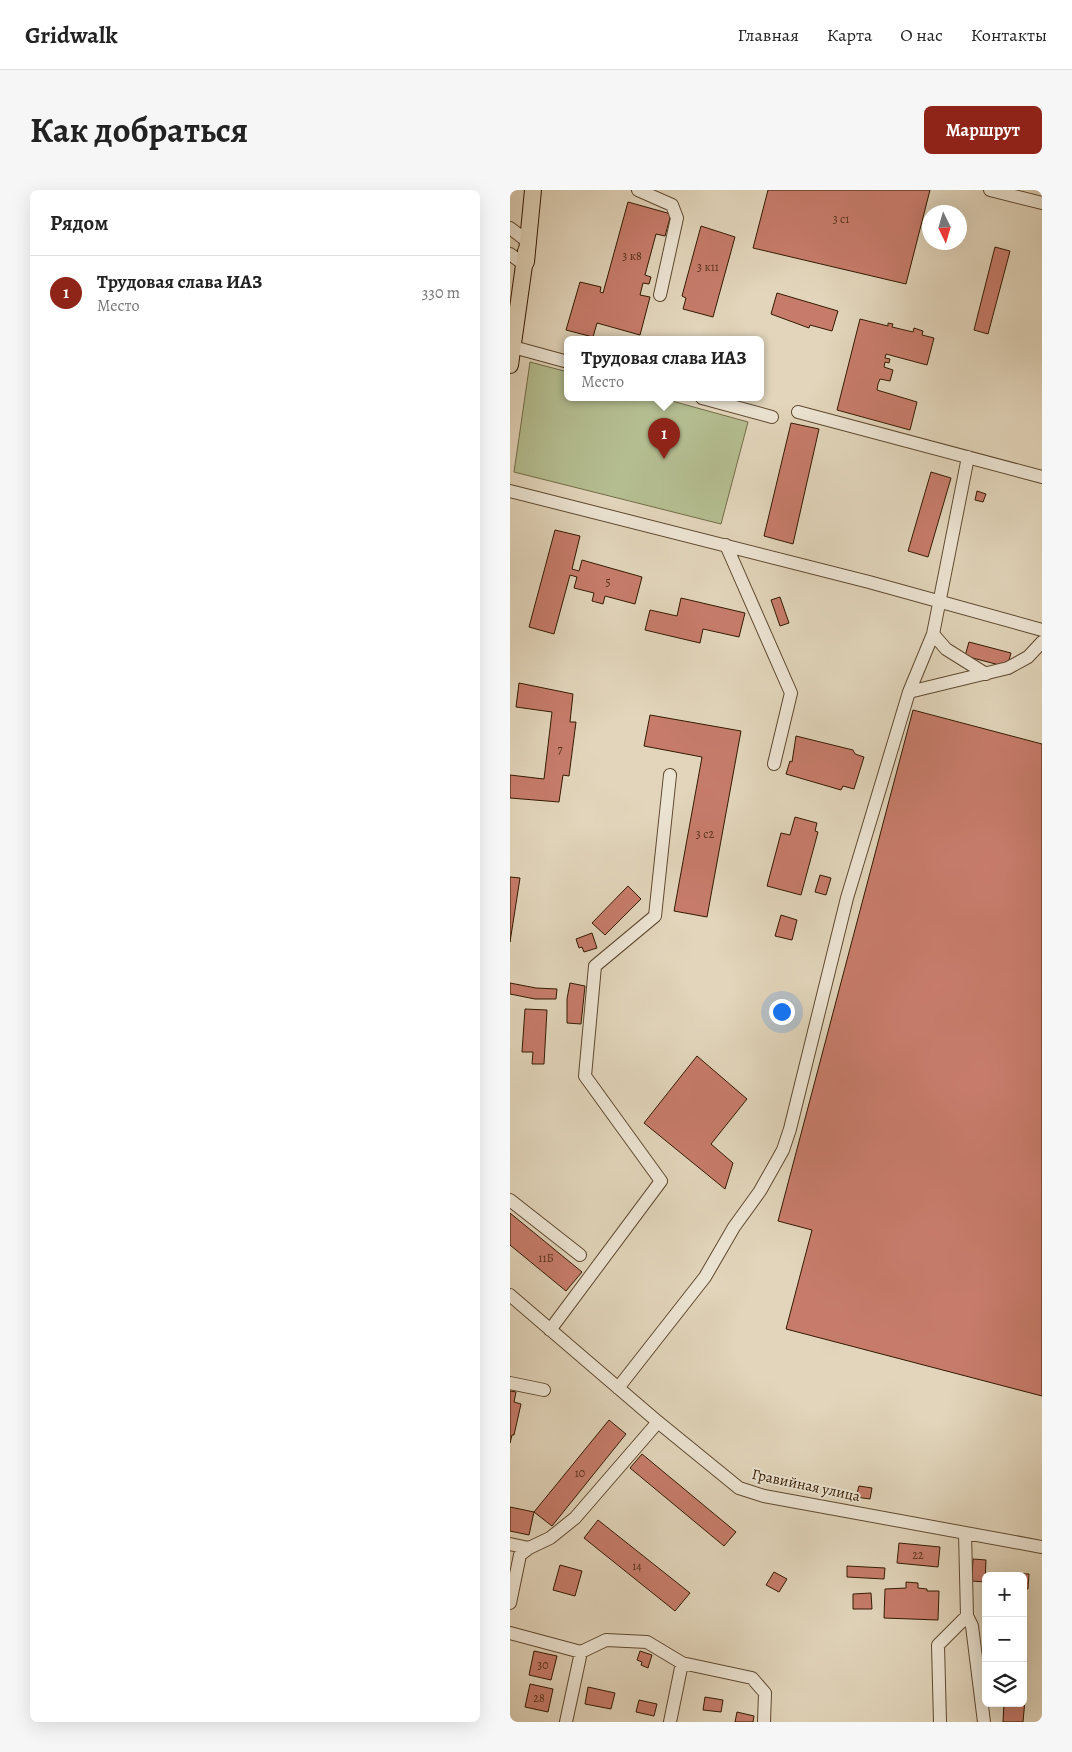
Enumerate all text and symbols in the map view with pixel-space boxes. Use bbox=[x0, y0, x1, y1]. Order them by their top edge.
text: Gridwalk bbox=[25, 19, 118, 51]
text: Главная bbox=[738, 23, 799, 47]
text: Карта bbox=[827, 23, 872, 47]
text: О нас bbox=[900, 23, 943, 47]
text: Контакты bbox=[971, 23, 1047, 47]
text: Как добраться bbox=[30, 106, 248, 154]
button: Маршрут bbox=[924, 106, 1042, 154]
north arrow bbox=[922, 205, 967, 250]
text: Рядом bbox=[50, 209, 108, 237]
house number: 3 с1 bbox=[833, 211, 849, 227]
house number: 3 к8 bbox=[622, 248, 642, 264]
house number: 3 к11 bbox=[697, 259, 719, 275]
text: Трудовая слава ИАЗ bbox=[97, 269, 262, 295]
text: 1 bbox=[63, 282, 69, 304]
text: 330 m bbox=[422, 282, 460, 304]
text: Место bbox=[97, 295, 140, 317]
popup bbox=[564, 336, 764, 401]
text: Трудовая слава ИАЗ bbox=[581, 345, 747, 371]
text: Место bbox=[581, 371, 624, 393]
pin: 1 bbox=[648, 418, 680, 459]
house number: 5 bbox=[605, 574, 611, 590]
house number: 7 bbox=[557, 741, 563, 757]
house number: 3 с2 bbox=[696, 826, 714, 842]
your location bbox=[769, 999, 795, 1025]
house number: 11Б bbox=[538, 1250, 554, 1266]
street label: Гравийная улица bbox=[750, 1464, 862, 1506]
house number: 10 bbox=[575, 1465, 585, 1481]
house number: 22 bbox=[912, 1547, 924, 1563]
house number: 14 bbox=[632, 1558, 642, 1574]
map controls bbox=[982, 1572, 1027, 1707]
button: + bbox=[982, 1572, 1027, 1617]
button: − bbox=[982, 1617, 1027, 1662]
house number: 30 bbox=[537, 1657, 549, 1673]
button: layers bbox=[982, 1662, 1027, 1707]
house number: 28 bbox=[533, 1690, 545, 1706]

